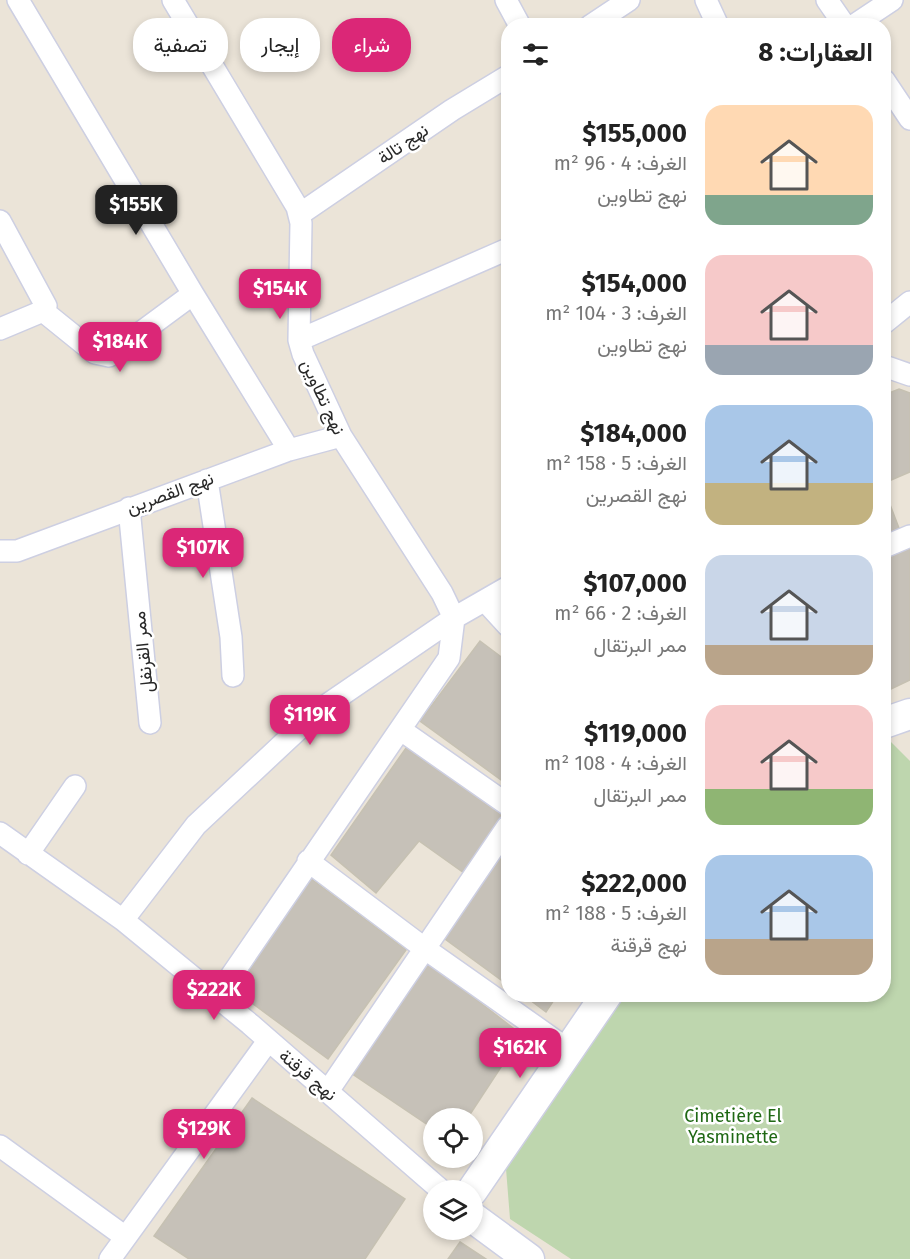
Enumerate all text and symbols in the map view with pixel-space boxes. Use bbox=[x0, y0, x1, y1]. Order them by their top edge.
chip: تصفية bbox=[133, 18, 228, 72]
chip: إيجار bbox=[240, 18, 320, 72]
chip: شراء bbox=[332, 18, 411, 72]
text: العقارات: 8 bbox=[758, 37, 873, 68]
icon: filters bbox=[519, 38, 552, 71]
text: $155,000 bbox=[582, 118, 687, 149]
street label: نهج تالة bbox=[373, 119, 433, 170]
icon: home bbox=[753, 129, 825, 201]
text: الغرف: 4 · 96 m² bbox=[554, 151, 687, 175]
text: نهج تطاوين bbox=[597, 183, 687, 207]
pin: $155K bbox=[94, 185, 178, 236]
text: $155K bbox=[109, 192, 163, 216]
text: $154,000 bbox=[581, 268, 687, 299]
pin: $154K bbox=[238, 269, 322, 320]
text: $154K bbox=[253, 276, 307, 300]
icon: home bbox=[753, 279, 825, 351]
text: الغرف: 3 · 104 m² bbox=[545, 301, 687, 325]
pin: $184K bbox=[78, 322, 162, 373]
text: $184K bbox=[92, 329, 148, 353]
text: نهج تطاوين bbox=[597, 333, 687, 357]
street label: نهج تطاوين bbox=[295, 356, 350, 439]
text: $184,000 bbox=[580, 418, 687, 449]
icon: home bbox=[753, 429, 825, 501]
text: الغرف: 5 · 158 m² bbox=[546, 451, 687, 475]
street label: نهج القصرين bbox=[123, 467, 217, 520]
text: نهج القصرين bbox=[586, 483, 687, 507]
pin: $107K bbox=[161, 528, 245, 579]
text: $107K bbox=[177, 535, 229, 559]
text: $107,000 bbox=[583, 568, 687, 599]
icon: home bbox=[753, 579, 825, 651]
text: الغرف: 2 · 66 m² bbox=[554, 601, 687, 625]
street label: ممر القرنفل bbox=[128, 610, 158, 694]
text: ممر البرتقال bbox=[594, 633, 687, 657]
pin: $119K bbox=[268, 695, 352, 746]
text: $119K bbox=[284, 702, 336, 726]
text: $119,000 bbox=[584, 718, 687, 749]
icon: home bbox=[753, 729, 825, 801]
text: الغرف: 4 · 108 m² bbox=[544, 751, 687, 775]
text: ممر البرتقال bbox=[594, 783, 687, 807]
text: $222,000 bbox=[581, 868, 687, 899]
icon: home bbox=[753, 879, 825, 951]
text: الغرف: 5 · 188 m² bbox=[545, 901, 687, 925]
text: نهج قرقنة bbox=[611, 933, 687, 957]
pin: $222K bbox=[172, 970, 256, 1021]
text: $222K bbox=[187, 977, 241, 1001]
pin: $162K bbox=[478, 1028, 562, 1079]
text: $162K bbox=[493, 1035, 547, 1059]
street label: نهج قرقنة bbox=[274, 1044, 341, 1106]
park label: Cimetière El Yasminette bbox=[684, 1105, 782, 1148]
map controls bbox=[423, 1108, 483, 1240]
button: locate bbox=[423, 1108, 483, 1168]
pin: $129K bbox=[162, 1109, 246, 1160]
text: $129K bbox=[177, 1116, 231, 1140]
button: layers bbox=[423, 1180, 483, 1240]

